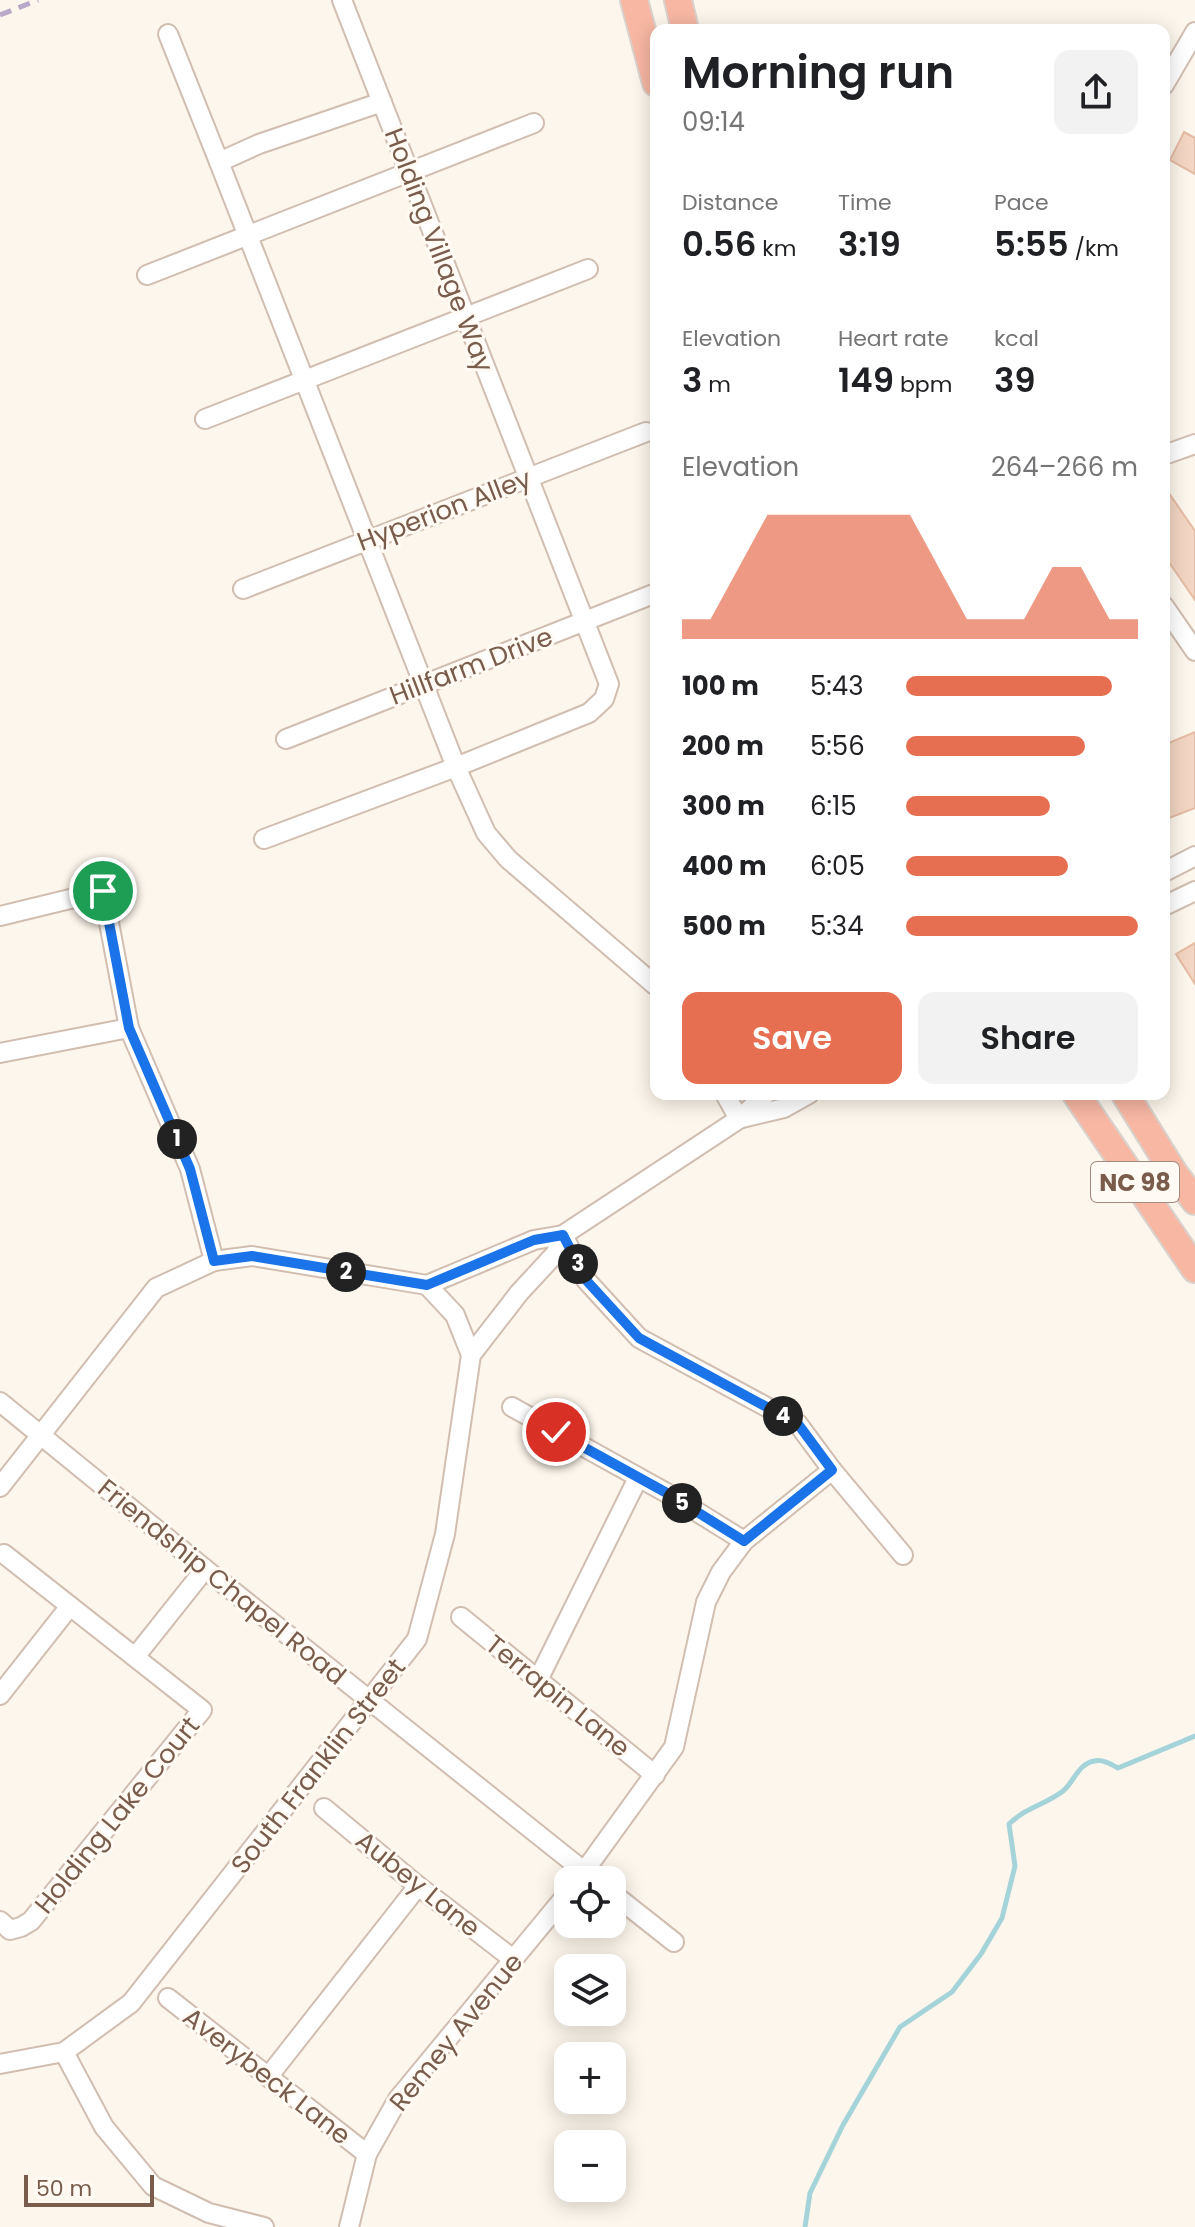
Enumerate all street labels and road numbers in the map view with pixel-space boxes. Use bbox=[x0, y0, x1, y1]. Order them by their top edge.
street label: Holding Village Way bbox=[376, 123, 502, 378]
street label: Hyperion Alley bbox=[352, 460, 537, 560]
street label: Hillfarm Drive bbox=[384, 618, 558, 714]
road number: NC 98 bbox=[1091, 1162, 1179, 1202]
street label: Friendship Chapel Road bbox=[90, 1471, 354, 1693]
street label: Terrapin Lane bbox=[478, 1627, 638, 1765]
street label: South Franklin Street bbox=[222, 1651, 414, 1881]
street label: Holding Lake Court bbox=[26, 1709, 208, 1921]
street label: Aubey Lane bbox=[348, 1822, 488, 1946]
street label: Remey Avenue bbox=[381, 1945, 531, 2119]
street label: Averybeck Lane bbox=[176, 1999, 358, 2153]

